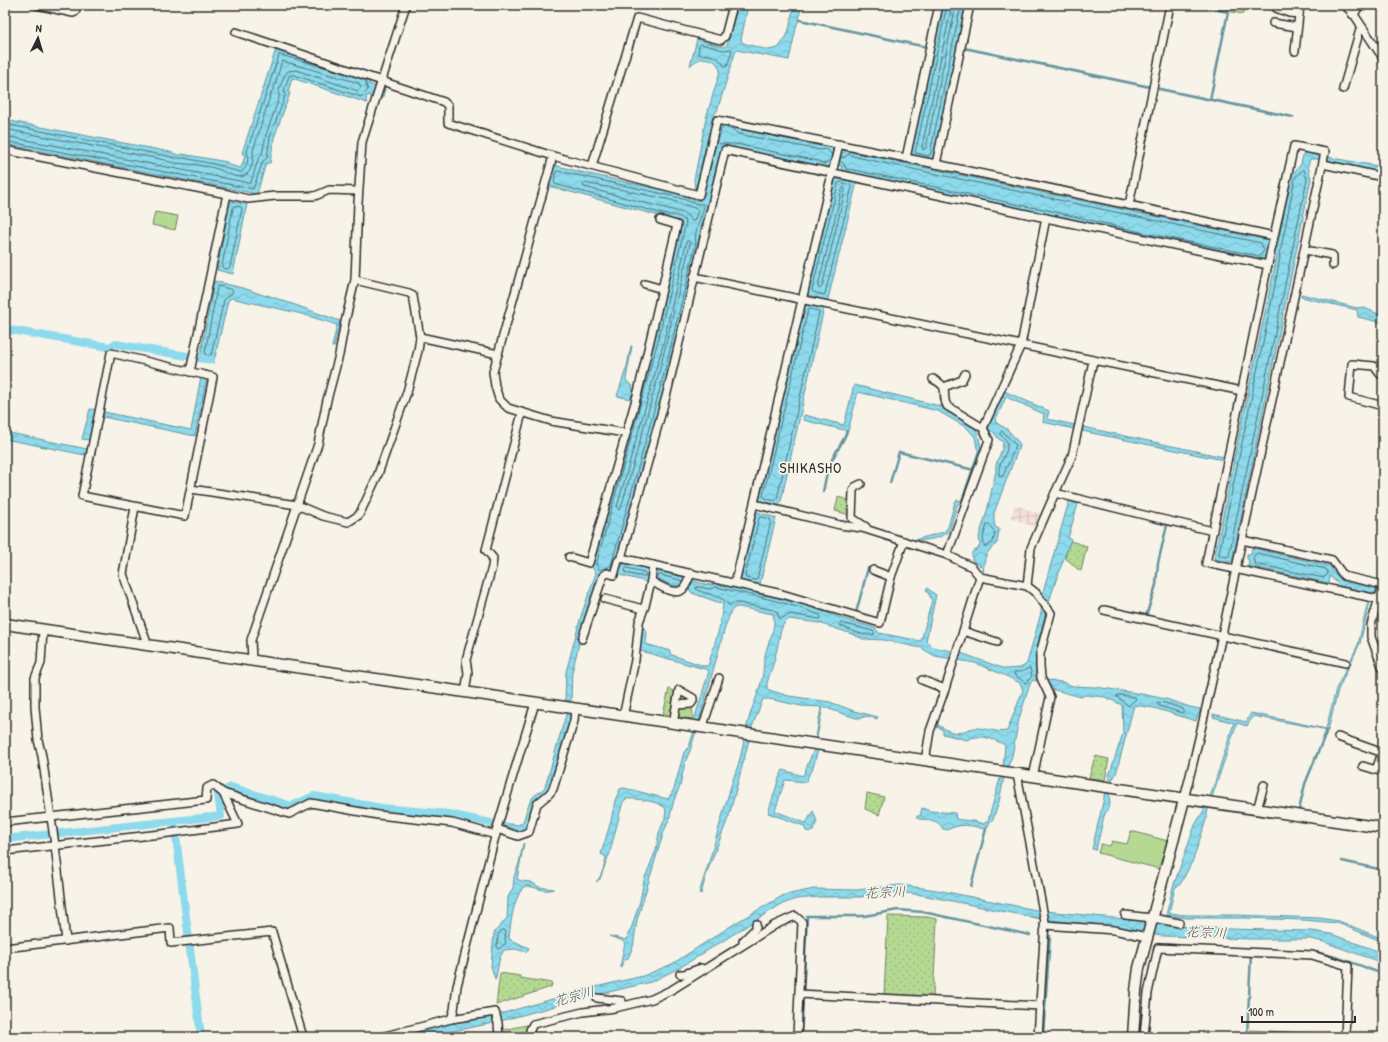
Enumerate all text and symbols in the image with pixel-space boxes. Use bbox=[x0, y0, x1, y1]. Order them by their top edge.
north arrow bbox=[18, 18, 58, 58]
text: N bbox=[35, 21, 43, 35]
district label: SHIKASHO bbox=[780, 457, 842, 478]
water label: 花宗川 bbox=[864, 881, 906, 902]
water label: 花宗川 bbox=[1185, 921, 1227, 942]
water label: 花宗川 bbox=[551, 981, 597, 1010]
scale bar bbox=[1242, 998, 1355, 1024]
text: 100 m bbox=[1248, 1003, 1274, 1020]

